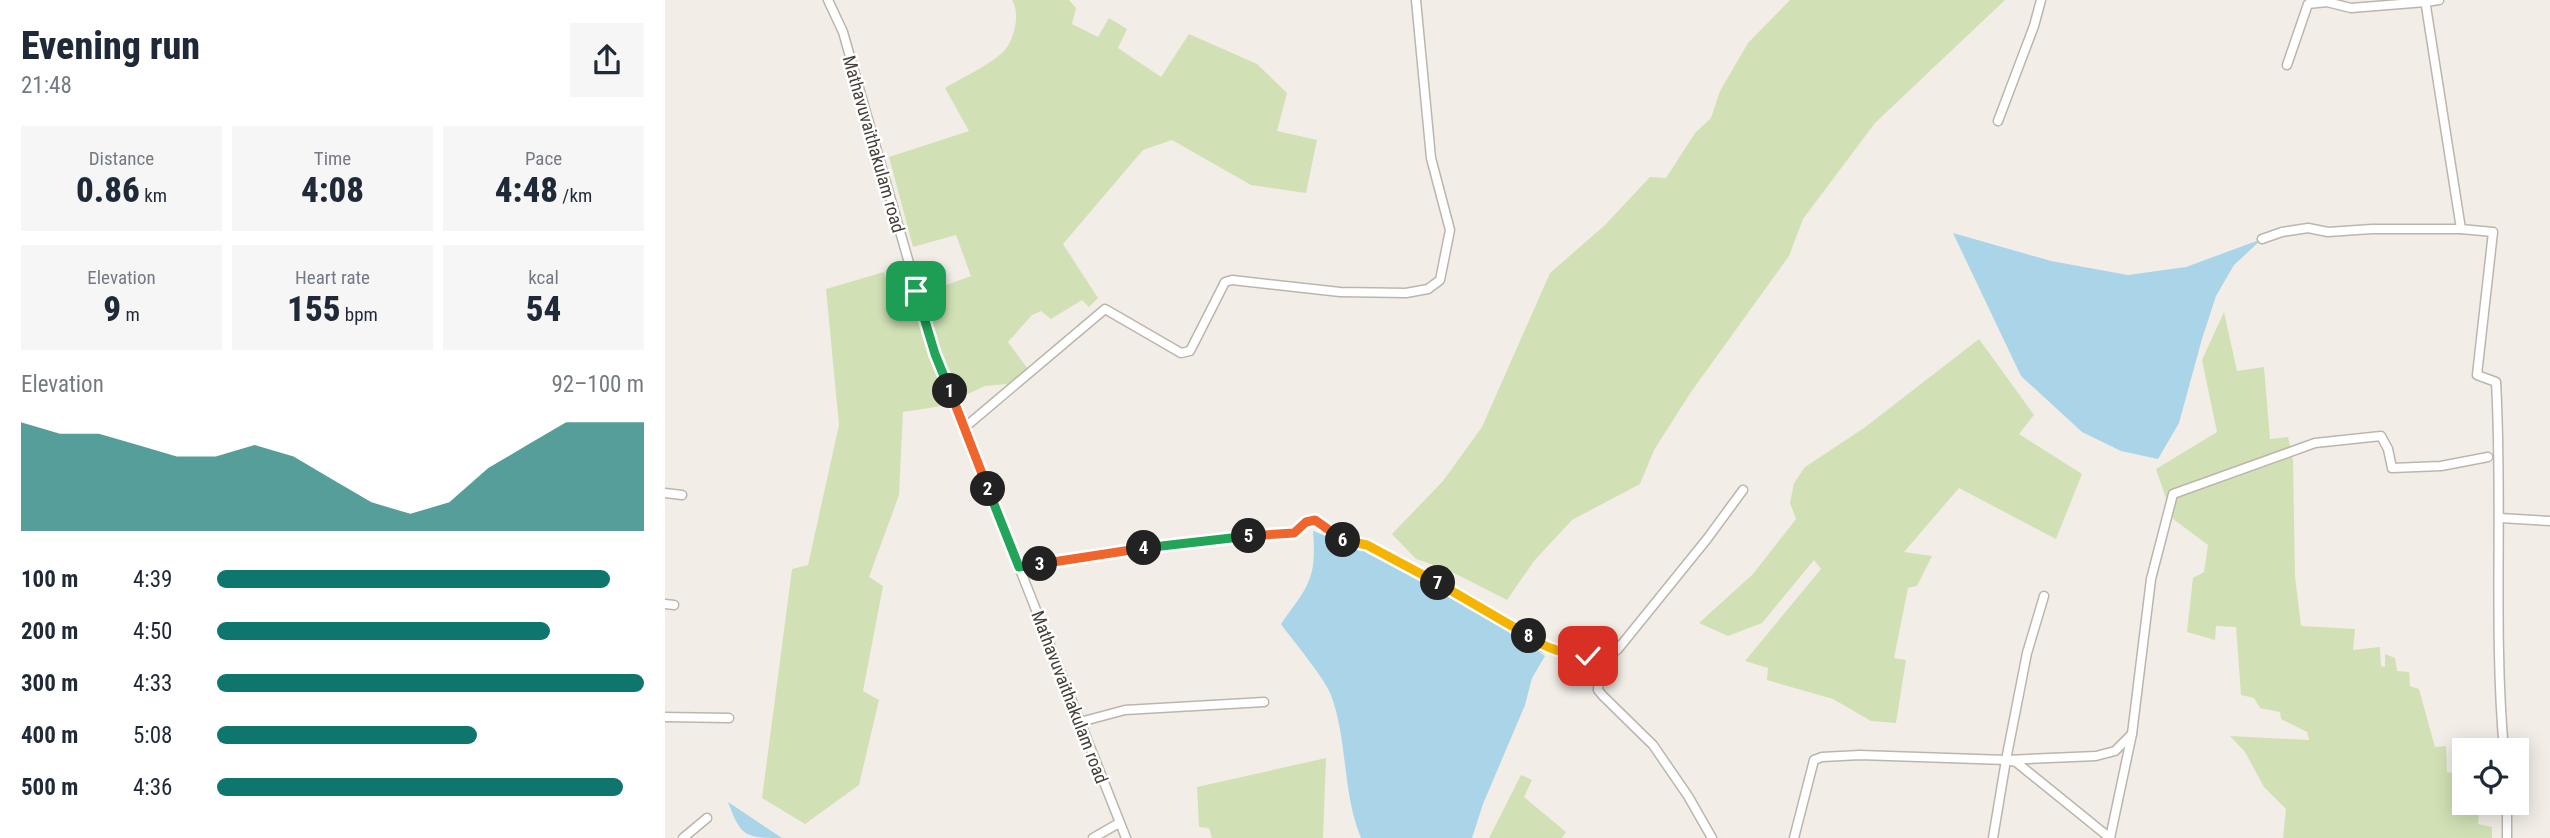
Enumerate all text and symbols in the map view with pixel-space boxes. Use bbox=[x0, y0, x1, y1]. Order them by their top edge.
button: share bbox=[570, 23, 644, 97]
text: Evening run bbox=[21, 24, 200, 68]
street label: Mathavuvaithakulam road bbox=[839, 53, 909, 235]
text: 21:48 bbox=[21, 72, 72, 99]
text: Distance bbox=[89, 147, 154, 170]
text: Time bbox=[314, 147, 351, 170]
text: Pace bbox=[525, 147, 562, 170]
text: 0.86 bbox=[76, 170, 140, 211]
text: 4:08 bbox=[301, 170, 364, 211]
text: 4:48 bbox=[495, 170, 558, 211]
text: km bbox=[140, 184, 167, 207]
text: /km bbox=[558, 184, 592, 207]
pin bbox=[886, 261, 946, 321]
text: Elevation bbox=[87, 266, 156, 289]
text: Heart rate bbox=[295, 266, 370, 289]
text: kcal bbox=[528, 266, 559, 289]
icon: arrive bbox=[897, 272, 935, 310]
text: 9 bbox=[103, 289, 121, 330]
text: 155 bbox=[287, 289, 340, 330]
text: 54 bbox=[526, 289, 561, 330]
text: m bbox=[121, 303, 140, 326]
text: bpm bbox=[340, 303, 378, 326]
text: Elevation bbox=[21, 371, 104, 398]
text: 92–100 m bbox=[551, 371, 644, 398]
pin: 1 bbox=[933, 374, 967, 408]
text: 1 bbox=[945, 379, 954, 402]
pin: 2 bbox=[971, 472, 1005, 506]
text: 2 bbox=[983, 477, 992, 500]
pin: 5 bbox=[1231, 518, 1267, 554]
pin: 6 bbox=[1325, 522, 1361, 558]
text: 5 bbox=[1244, 524, 1253, 547]
text: 6 bbox=[1338, 528, 1347, 551]
pin: 4 bbox=[1127, 530, 1161, 566]
text: 4 bbox=[1139, 536, 1148, 559]
pin: 3 bbox=[1023, 546, 1057, 582]
text: 3 bbox=[1035, 552, 1044, 575]
text: 100 m bbox=[21, 566, 78, 593]
text: 4:39 bbox=[133, 566, 172, 593]
pin: 7 bbox=[1421, 566, 1455, 600]
text: 7 bbox=[1433, 571, 1442, 594]
street label: Mathavuvaithakulam road bbox=[1027, 608, 1113, 786]
text: 200 m bbox=[21, 618, 78, 645]
text: 4:50 bbox=[133, 618, 172, 645]
pin: 8 bbox=[1511, 618, 1547, 654]
text: 8 bbox=[1524, 624, 1533, 647]
pin bbox=[1558, 626, 1618, 686]
icon: check bbox=[1569, 637, 1607, 675]
text: 300 m bbox=[21, 670, 78, 697]
text: 4:33 bbox=[133, 670, 172, 697]
text: 400 m bbox=[21, 722, 78, 749]
text: 5:08 bbox=[133, 722, 172, 749]
map controls bbox=[2452, 738, 2529, 815]
button: locate bbox=[2452, 738, 2529, 815]
text: 500 m bbox=[21, 774, 78, 801]
text: 4:36 bbox=[133, 774, 172, 801]

